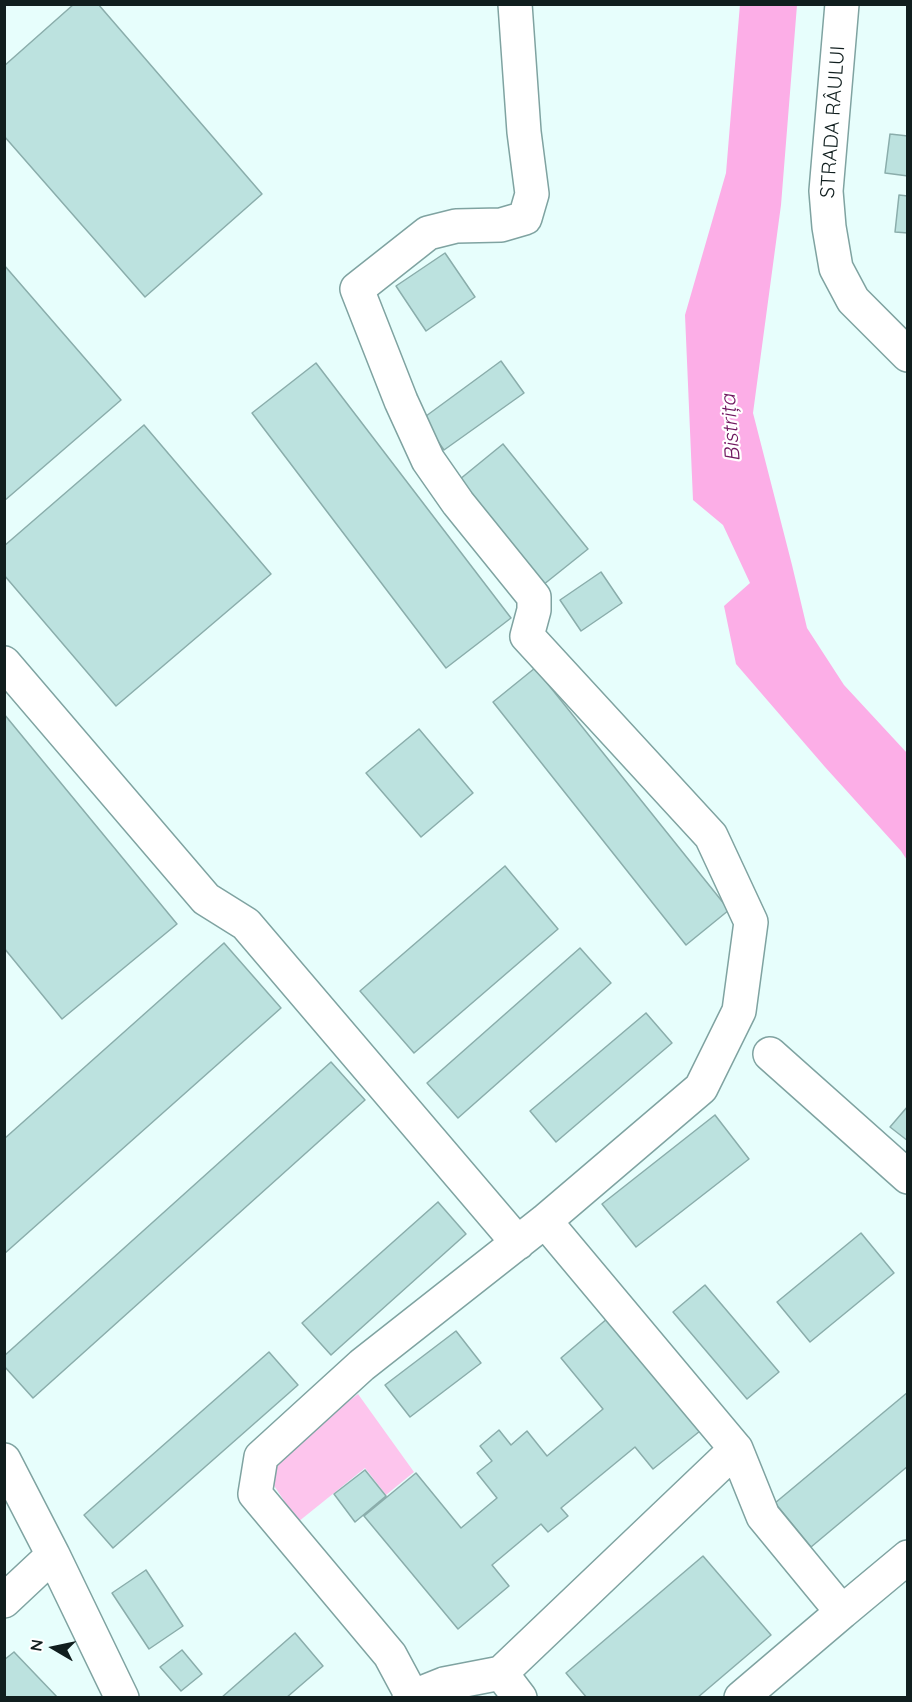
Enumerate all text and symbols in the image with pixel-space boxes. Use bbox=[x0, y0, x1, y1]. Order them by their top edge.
street label: STRADA RÂULUI bbox=[816, 45, 850, 199]
water label: Bistrița bbox=[716, 393, 746, 463]
north arrow bbox=[24, 1618, 84, 1678]
text: N bbox=[25, 1638, 47, 1653]

